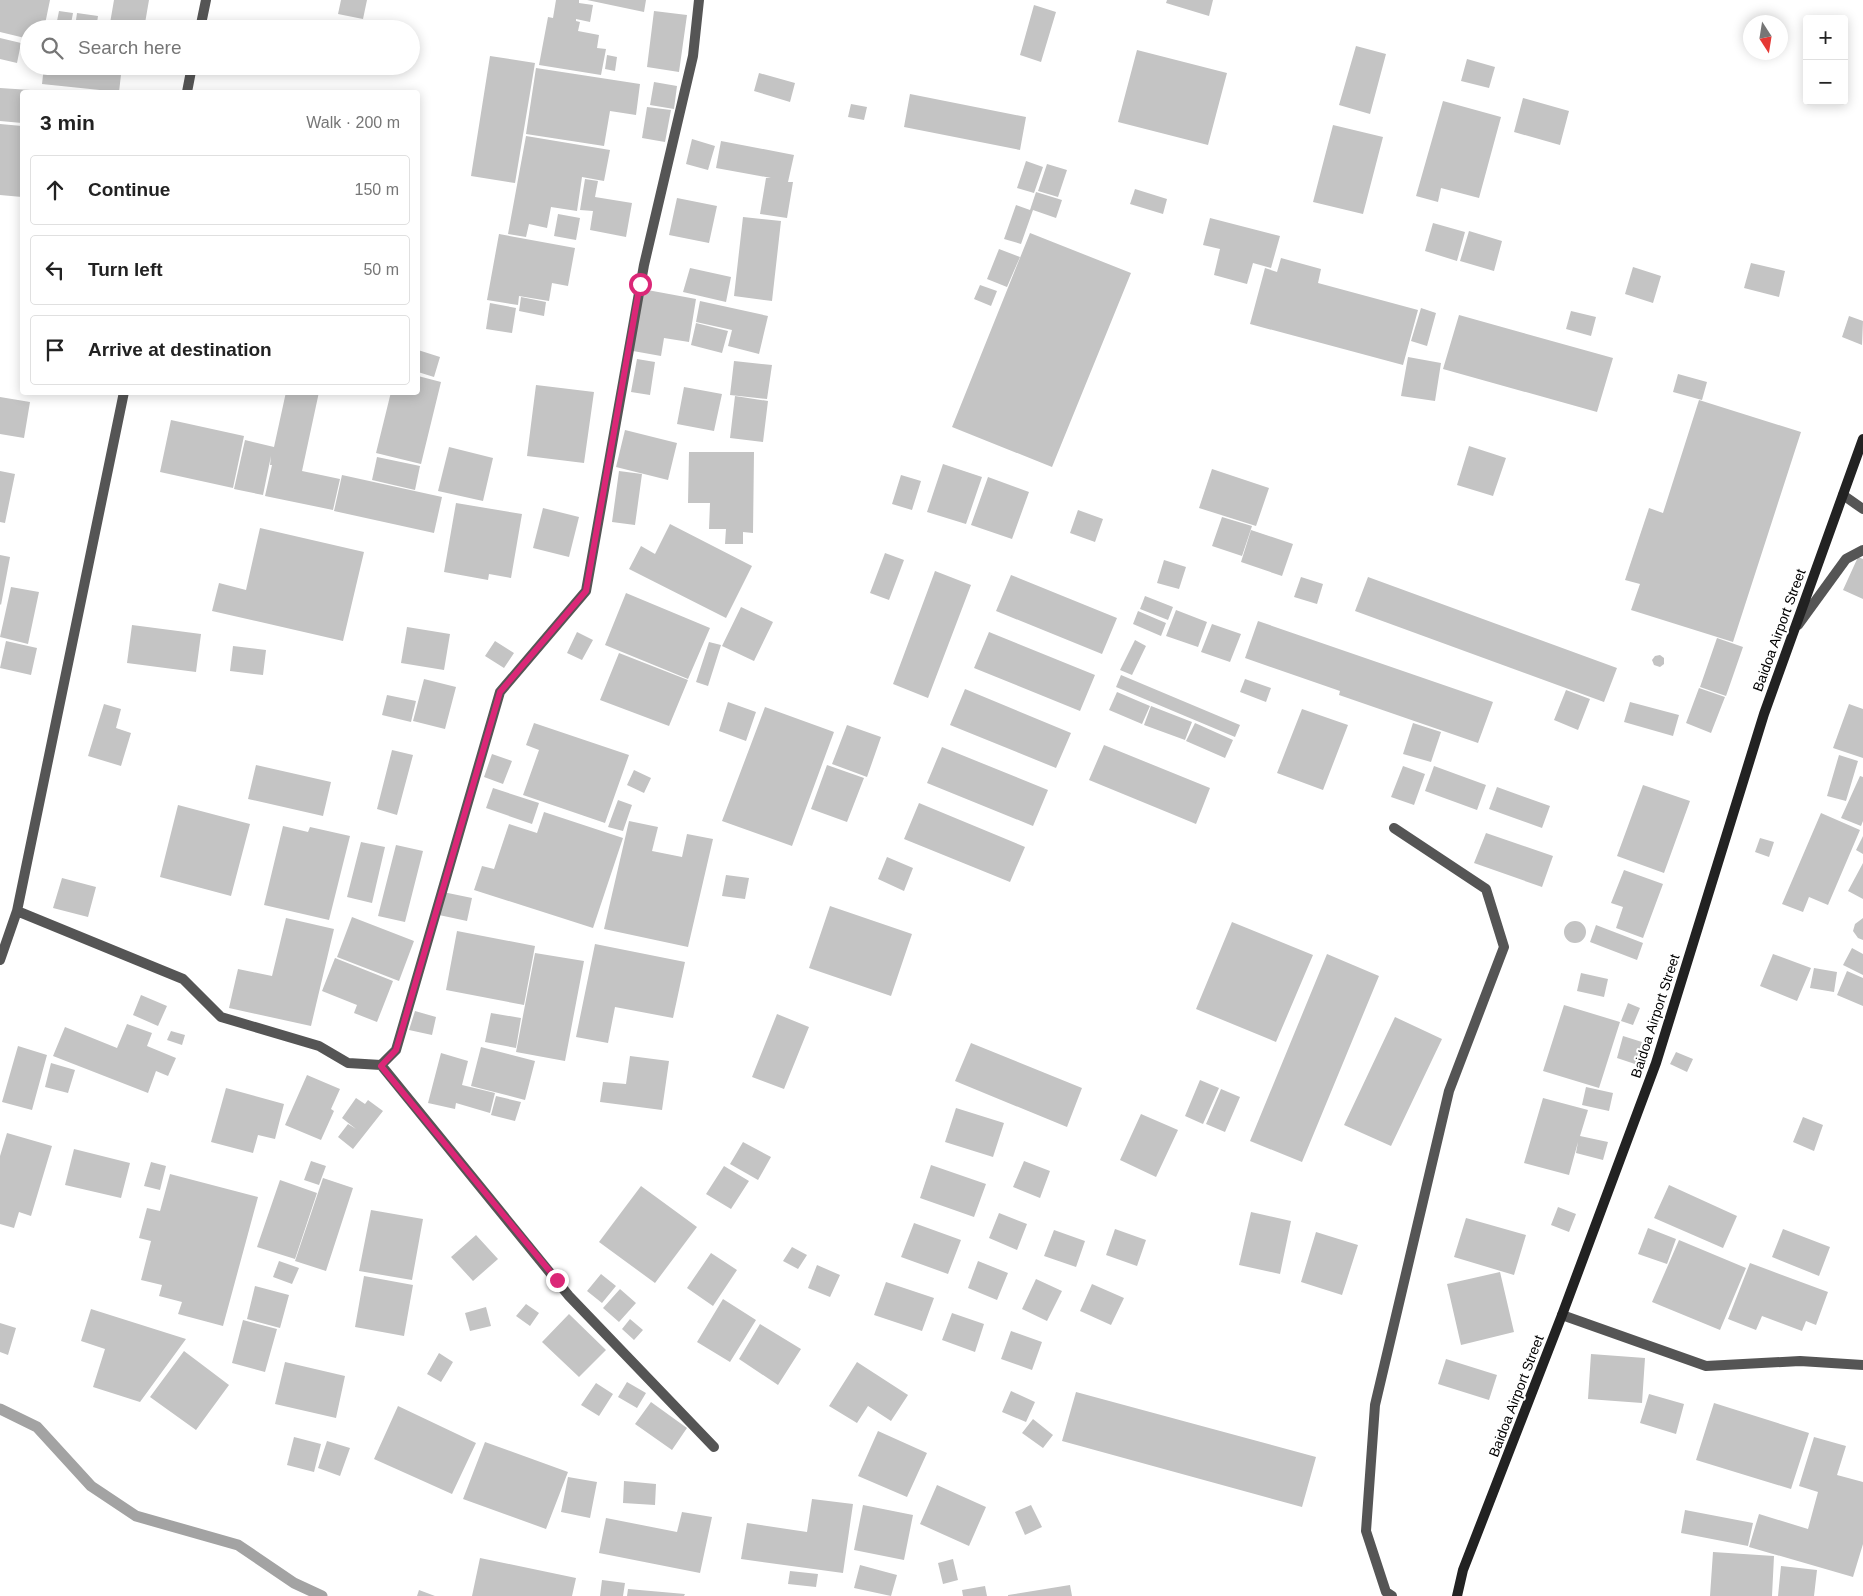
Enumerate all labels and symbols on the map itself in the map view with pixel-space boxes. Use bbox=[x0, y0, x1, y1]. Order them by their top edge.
north arrow bbox=[1743, 15, 1788, 60]
route start bbox=[629, 273, 652, 296]
street label: Baidoa Airport Street bbox=[1749, 566, 1809, 693]
street label: Baidoa Airport Street bbox=[1627, 952, 1683, 1080]
route end bbox=[546, 1269, 569, 1292]
street label: Baidoa Airport Street bbox=[1485, 1333, 1547, 1459]

